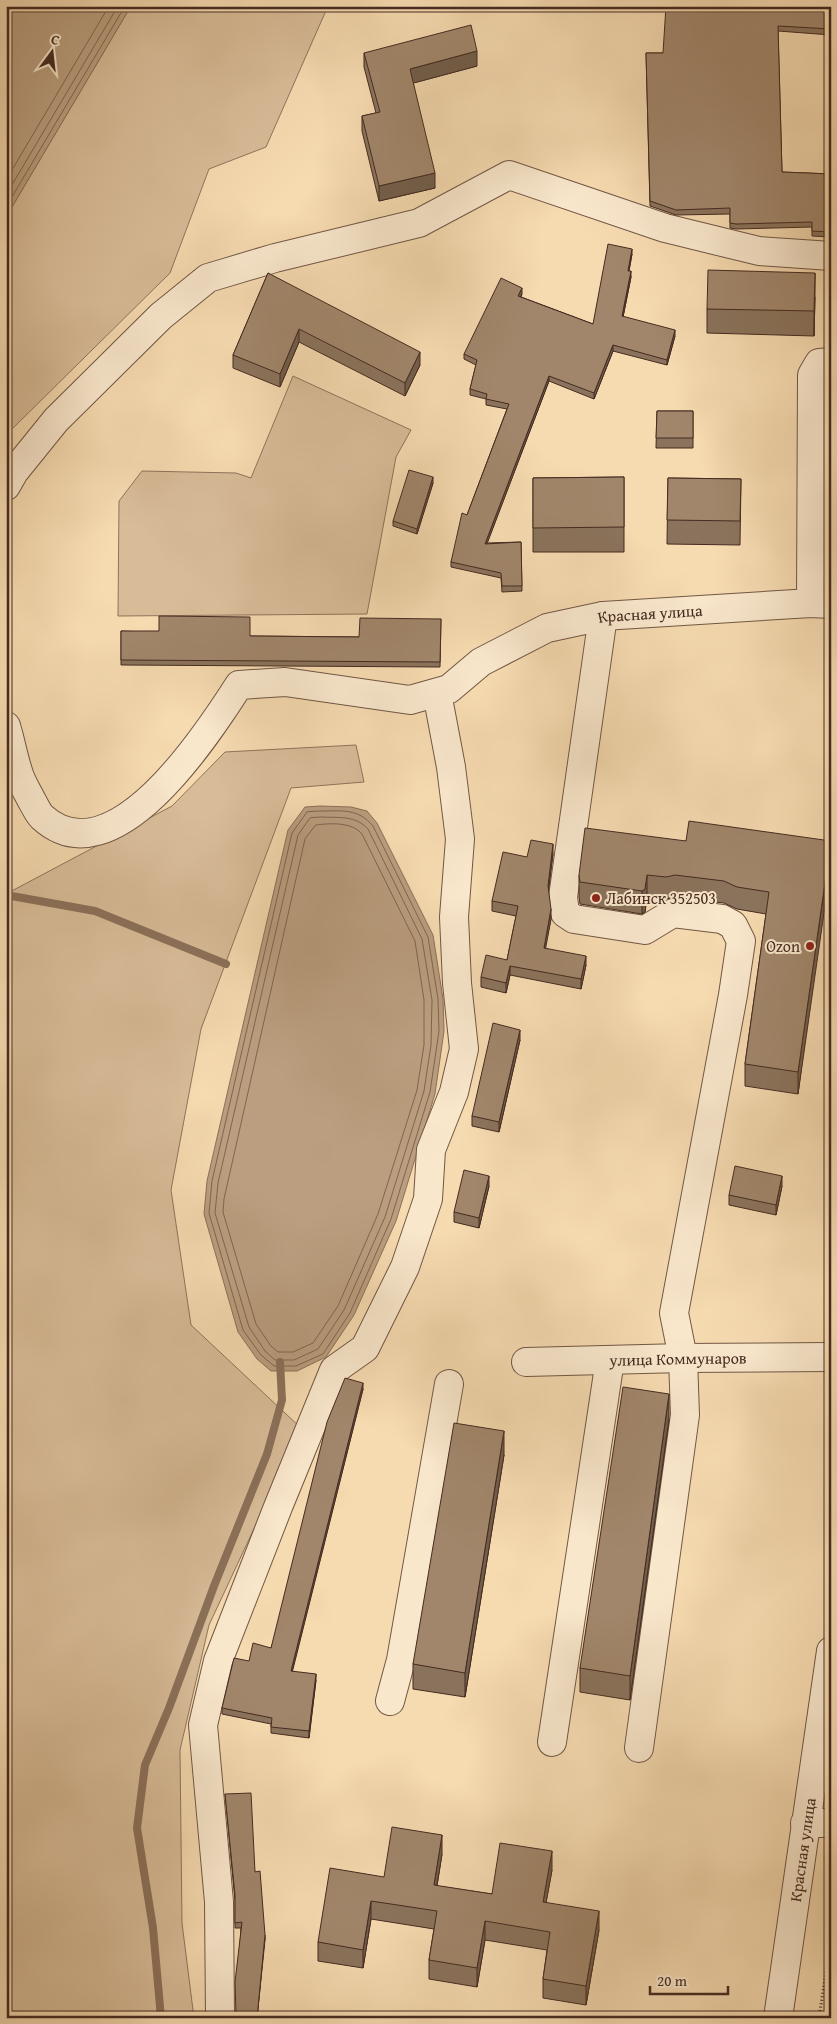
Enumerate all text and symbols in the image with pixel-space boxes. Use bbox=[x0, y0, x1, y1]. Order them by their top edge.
north arrow bbox=[28, 28, 78, 78]
text: С bbox=[49, 29, 62, 50]
street label: Красная улица bbox=[595, 598, 704, 629]
place label: Лабинск 352503 bbox=[606, 886, 716, 910]
marker: Лабинск 352503 bbox=[590, 892, 602, 904]
place label: Ozon bbox=[766, 934, 800, 958]
marker: Ozon bbox=[804, 940, 816, 952]
street label: улица Коммунаров bbox=[608, 1346, 747, 1372]
street label: Красная улица bbox=[783, 1796, 822, 1903]
scale bar bbox=[650, 1964, 727, 1996]
text: 20 m bbox=[657, 1970, 688, 1991]

